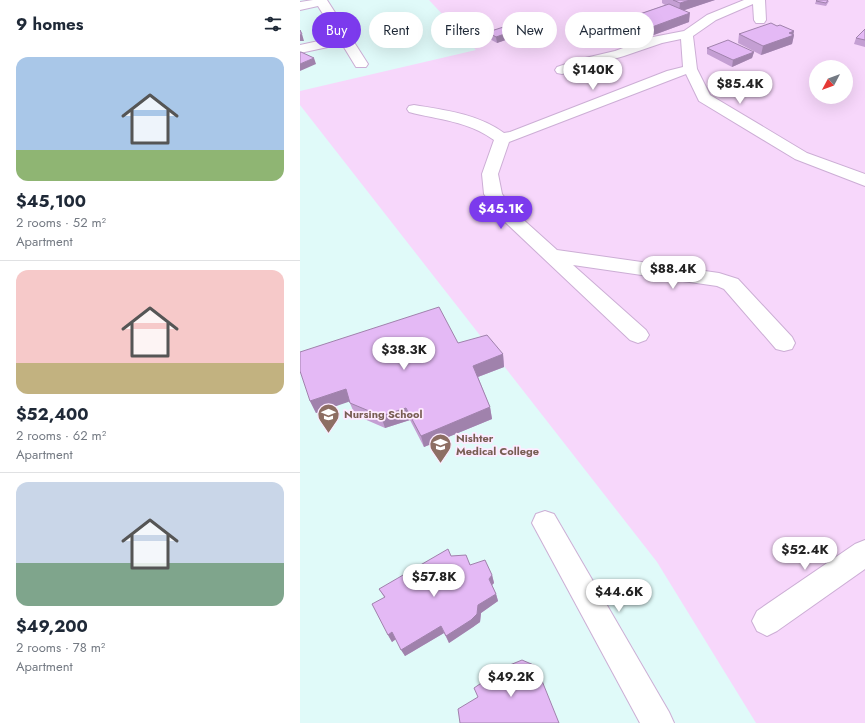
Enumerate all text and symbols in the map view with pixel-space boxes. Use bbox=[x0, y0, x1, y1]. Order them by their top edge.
text: 9 homes bbox=[16, 12, 84, 36]
chip: Buy bbox=[312, 12, 361, 48]
chip: Rent bbox=[369, 12, 423, 48]
chip: Filters bbox=[431, 12, 494, 48]
chip: New bbox=[502, 12, 557, 48]
chip: Apartment bbox=[565, 12, 654, 48]
icon: filters bbox=[262, 13, 284, 35]
pin: $140K bbox=[565, 57, 621, 91]
text: $140K bbox=[572, 60, 614, 79]
north arrow bbox=[809, 60, 853, 104]
map controls bbox=[809, 60, 853, 104]
pin: $85.4K bbox=[707, 71, 773, 105]
text: $85.4K bbox=[717, 74, 763, 93]
icon: home bbox=[114, 83, 186, 155]
text: $45,100 bbox=[16, 189, 86, 213]
pin: $45.1K bbox=[468, 196, 534, 230]
text: $45.1K bbox=[478, 199, 524, 218]
text: 2 rooms · 52 m² bbox=[16, 213, 106, 232]
text: Apartment bbox=[16, 232, 73, 251]
pin: $88.4K bbox=[640, 256, 706, 290]
text: $88.4K bbox=[650, 259, 696, 278]
icon: home bbox=[114, 296, 186, 368]
pin: $38.3K bbox=[371, 337, 437, 371]
text: $38.3K bbox=[381, 340, 427, 359]
school or university icon: Nursing School bbox=[316, 401, 342, 434]
text: $52,400 bbox=[16, 402, 89, 426]
place label: Nursing School bbox=[344, 406, 423, 422]
text: 2 rooms · 62 m² bbox=[16, 426, 106, 445]
place label: Nishter Medical College bbox=[456, 430, 539, 459]
school or university icon: Nishter Medical College bbox=[427, 431, 453, 464]
text: Apartment bbox=[16, 445, 73, 464]
icon: home bbox=[114, 508, 186, 580]
pin: $52.4K bbox=[772, 537, 838, 571]
text: $52.4K bbox=[781, 540, 829, 559]
pin: $57.8K bbox=[401, 564, 467, 598]
text: $57.8K bbox=[412, 567, 456, 586]
pin: $44.6K bbox=[586, 579, 652, 613]
text: $44.6K bbox=[595, 582, 643, 601]
text: $49,200 bbox=[16, 614, 88, 638]
text: 2 rooms · 78 m² bbox=[16, 638, 105, 657]
text: Apartment bbox=[16, 657, 73, 676]
pin: $49.2K bbox=[478, 664, 544, 698]
text: $49.2K bbox=[488, 667, 534, 686]

